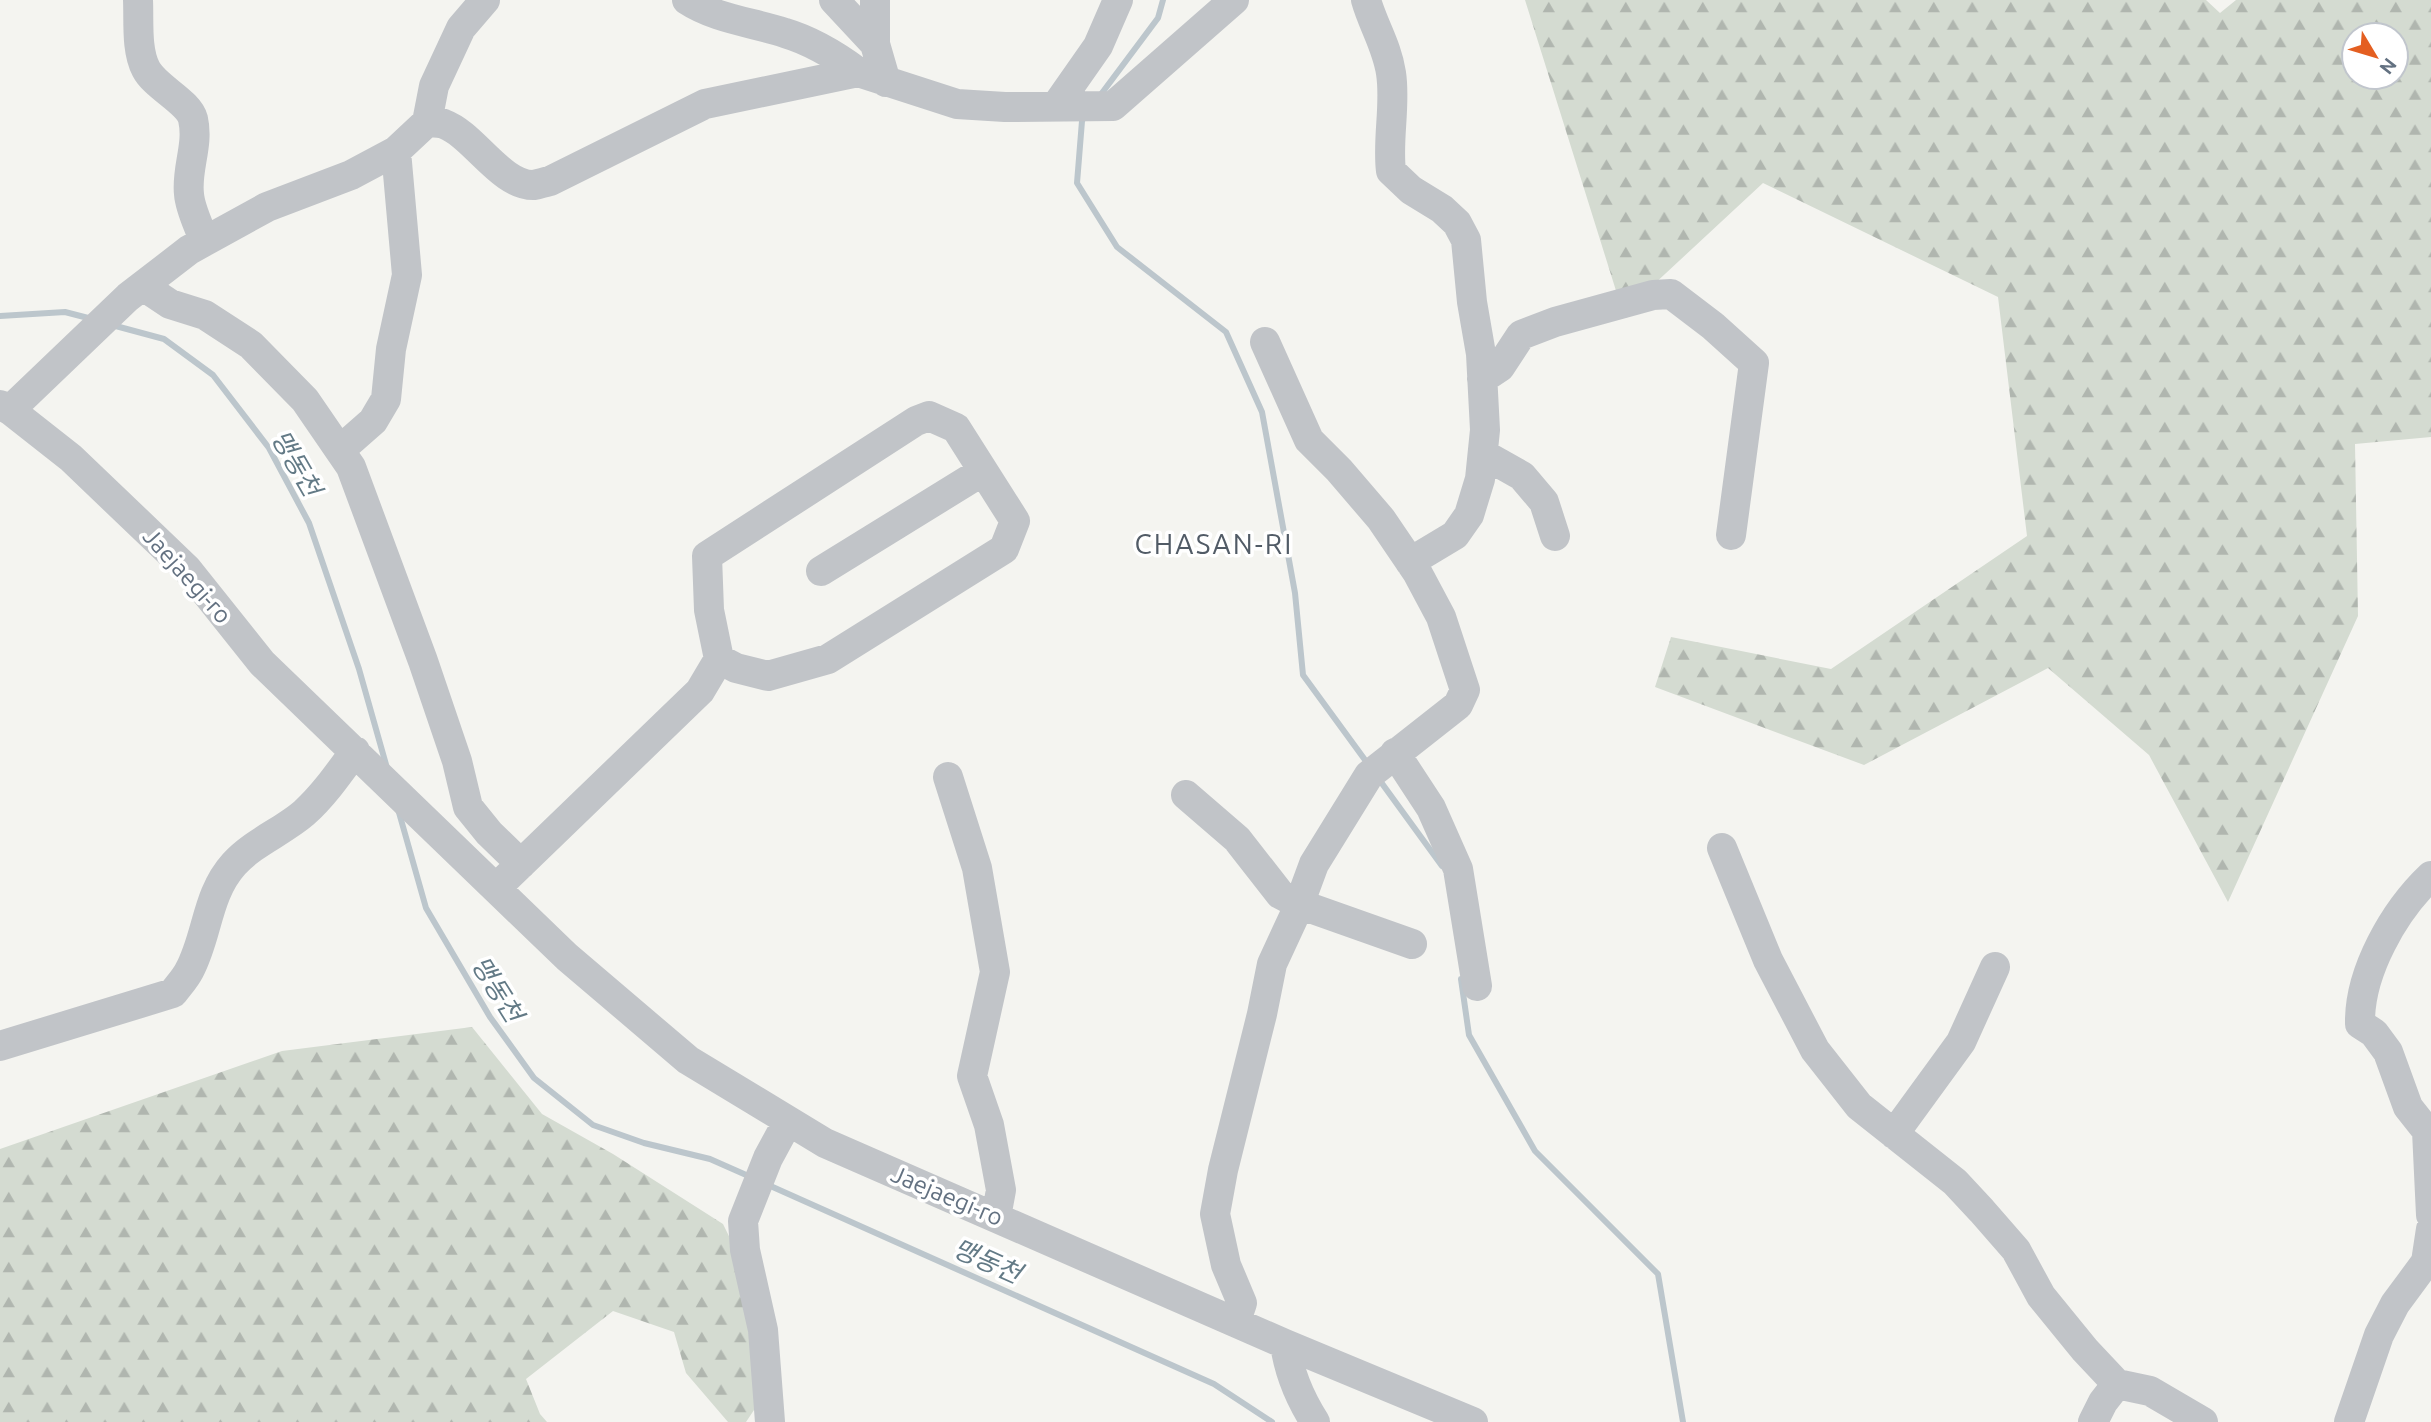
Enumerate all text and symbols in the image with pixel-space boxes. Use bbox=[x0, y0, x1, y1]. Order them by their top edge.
north arrow bbox=[2340, 21, 2410, 91]
text: N bbox=[2375, 54, 2401, 79]
water label: 맹동천 bbox=[266, 424, 328, 504]
street label: Jaejaegi-ro bbox=[138, 523, 237, 629]
district label: CHASAN-RI bbox=[1135, 528, 1293, 559]
water label: 맹동천 bbox=[466, 951, 530, 1029]
street label: Jaejaegi-ro bbox=[887, 1160, 1007, 1231]
water label: 맹동천 bbox=[949, 1233, 1029, 1290]

